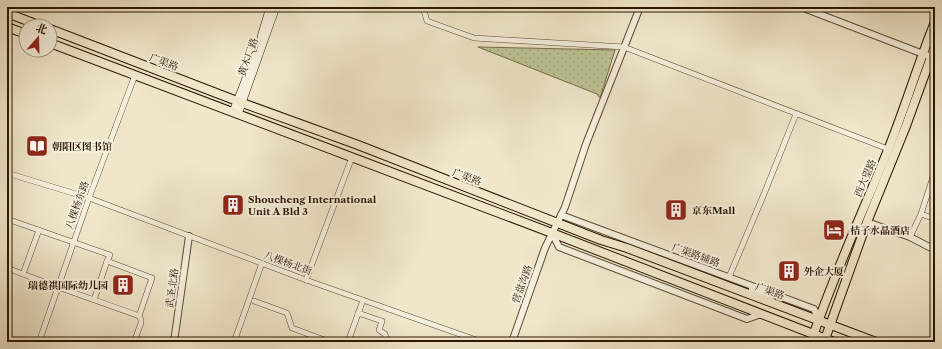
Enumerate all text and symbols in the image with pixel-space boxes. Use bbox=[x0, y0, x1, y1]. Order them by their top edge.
north arrow bbox=[18, 18, 58, 58]
text: 北 bbox=[34, 20, 49, 37]
street label: 黄木厂路 bbox=[235, 36, 261, 78]
street label: 广渠路 bbox=[148, 51, 180, 73]
library icon: 朝阳区图书馆 bbox=[24, 133, 50, 159]
place label: 朝阳区图书馆 bbox=[52, 140, 112, 153]
street label: 西大望路 bbox=[851, 157, 879, 199]
street label: 广渠路 bbox=[451, 166, 483, 188]
street label: 八棵杨东路 bbox=[62, 179, 92, 231]
building icon: Shoucheng International Unit A Bld 3 bbox=[220, 192, 246, 218]
place label: Shoucheng International Unit A Bld 3 bbox=[248, 193, 377, 218]
building icon: 京东Mall bbox=[663, 197, 689, 223]
place label: 京东Mall bbox=[692, 204, 736, 217]
hotel icon: 桔子水晶酒店 bbox=[821, 217, 847, 243]
place label: 桔子水晶酒店 bbox=[850, 224, 910, 237]
street label: 广渠路辅路 bbox=[670, 240, 722, 270]
street label: 八棵杨北街 bbox=[262, 248, 314, 278]
building icon: 外企大厦 bbox=[776, 258, 802, 284]
street label: 营盘沟路 bbox=[509, 263, 535, 305]
place label: 外企大厦 bbox=[804, 265, 844, 278]
street label: 武圣北路 bbox=[163, 267, 181, 309]
building icon: 瑞德祺国际幼儿园 bbox=[110, 272, 136, 298]
place label: 瑞德祺国际幼儿园 bbox=[28, 279, 108, 292]
street label: 广渠路 bbox=[754, 280, 786, 302]

